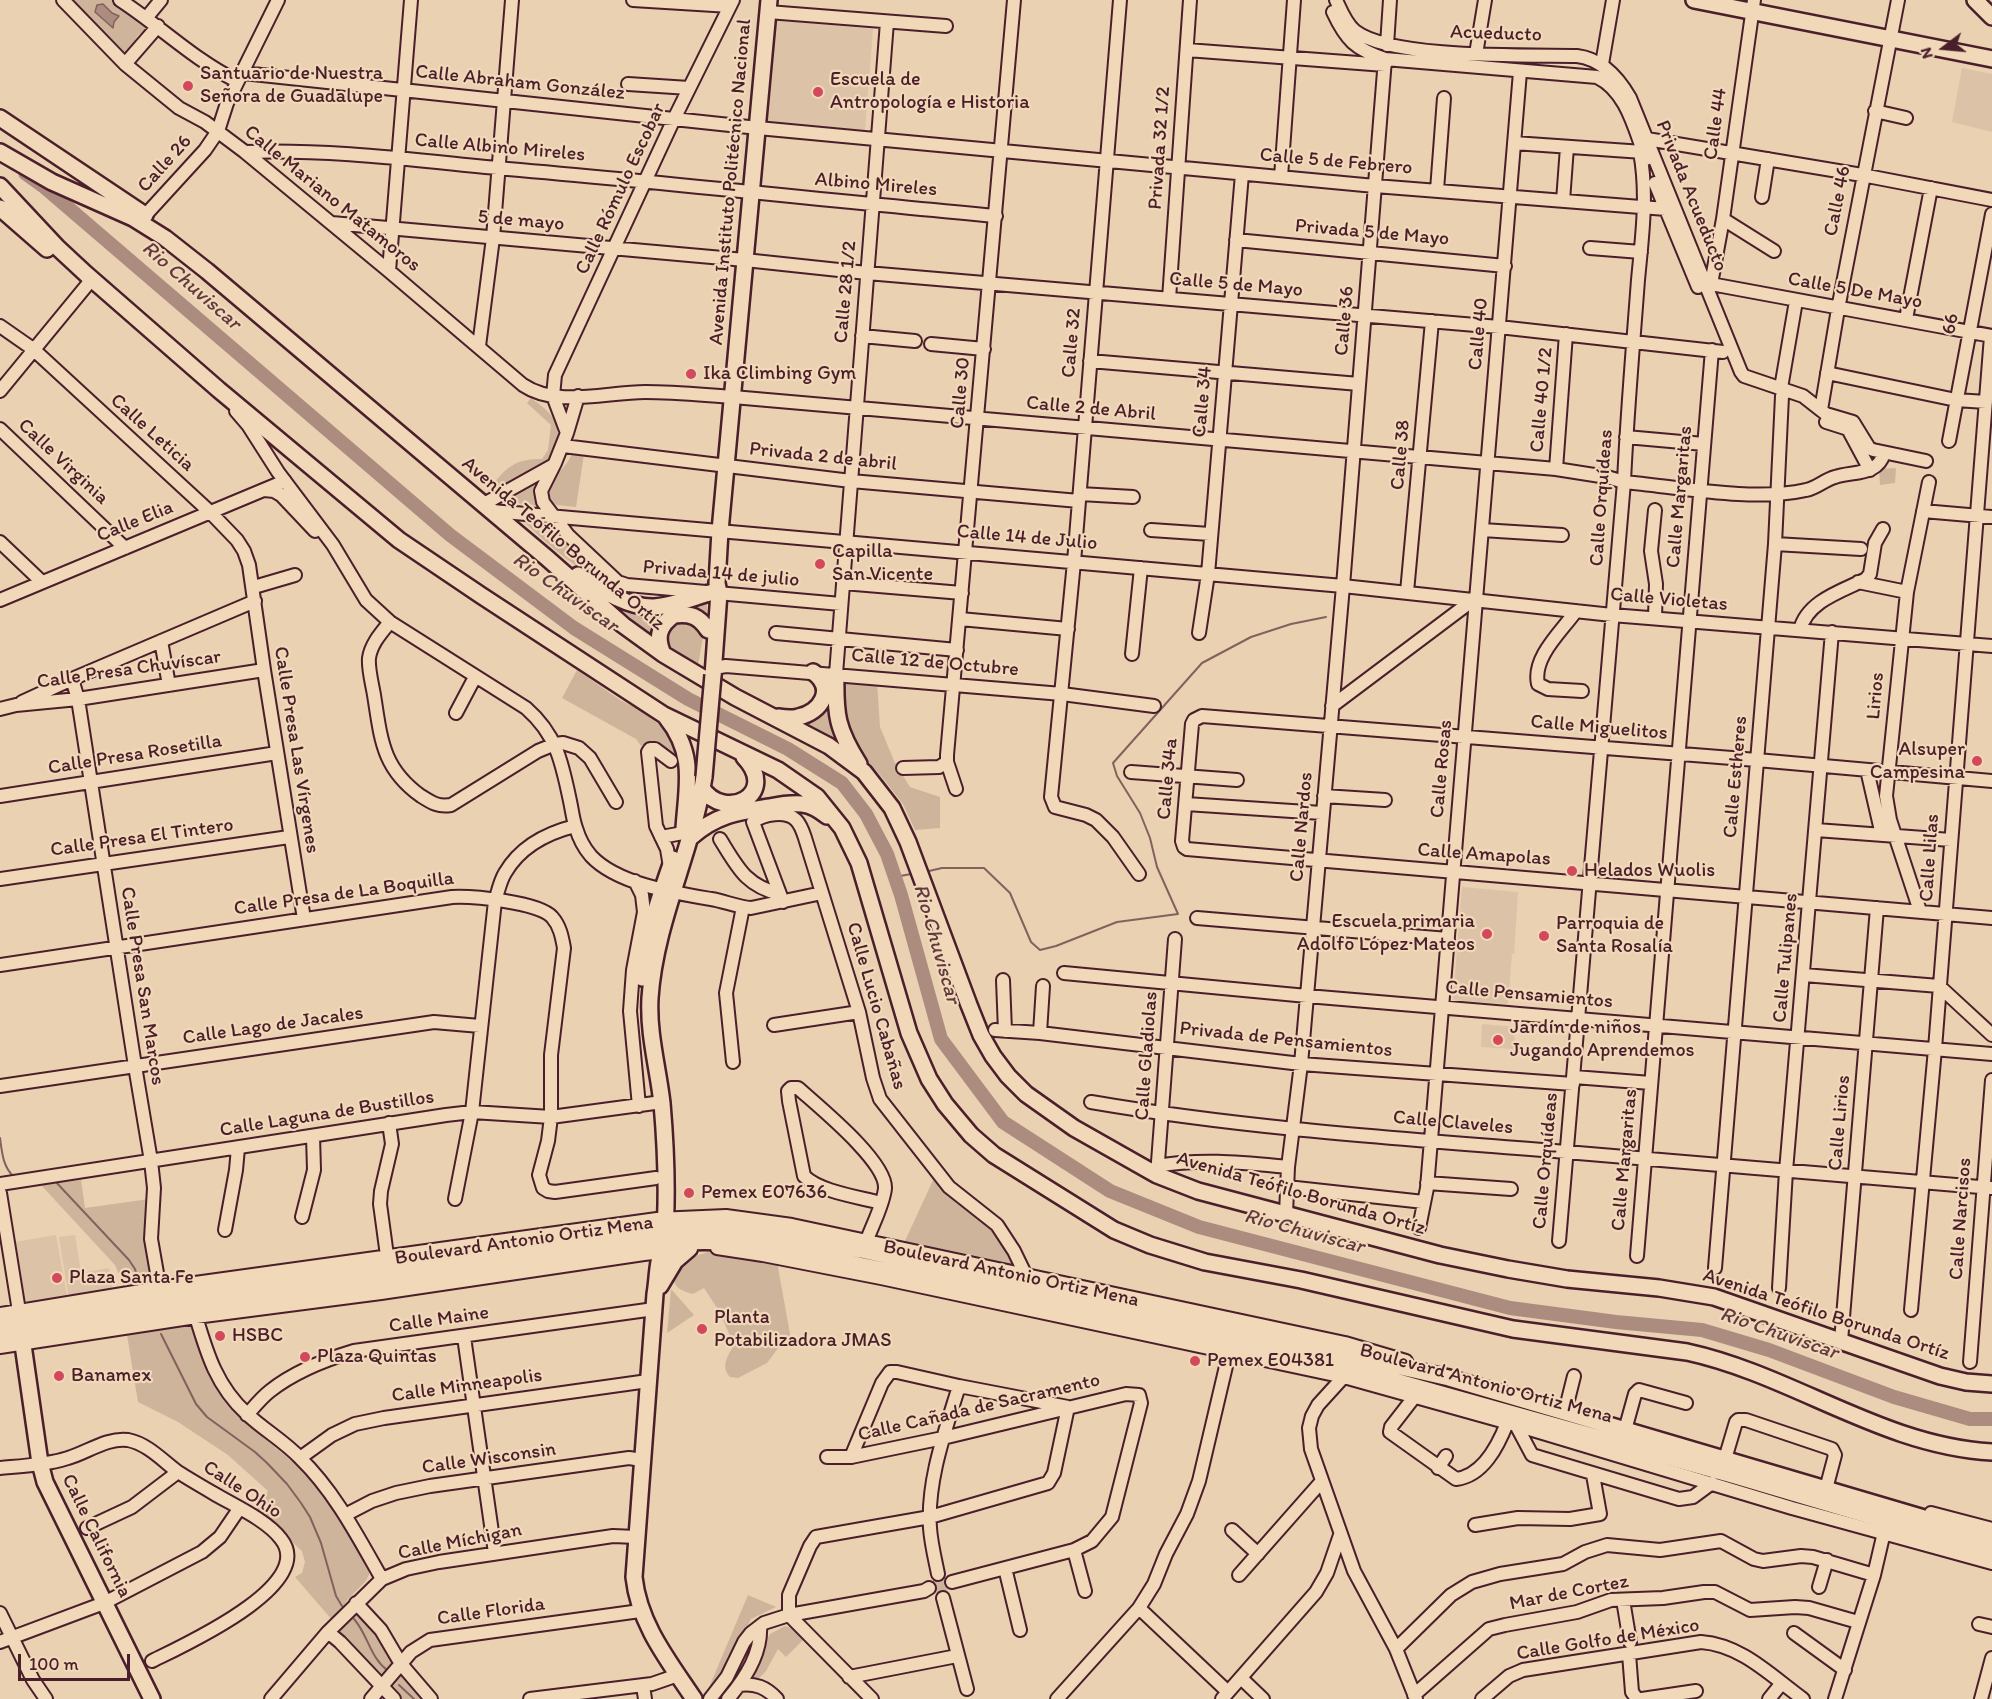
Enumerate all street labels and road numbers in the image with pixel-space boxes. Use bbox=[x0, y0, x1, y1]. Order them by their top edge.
street label: Avenida Instituto Politécnico Nacional bbox=[705, 18, 757, 346]
street label: Acueducto bbox=[1450, 20, 1542, 48]
street label: Calle Abraham González bbox=[414, 60, 626, 106]
street label: Privada 32 1/2 bbox=[1144, 86, 1176, 210]
street label: Calle 44 bbox=[1699, 86, 1733, 162]
street label: Calle Rómulo Escobar bbox=[571, 99, 671, 279]
street label: Privada Acueducto bbox=[1650, 117, 1732, 275]
street label: Calle Mariano Matamoros bbox=[239, 120, 425, 278]
street label: Calle Albino Mireles bbox=[414, 129, 586, 167]
street label: Calle 26 bbox=[133, 130, 197, 198]
street label: Calle 5 de Febrero bbox=[1259, 143, 1413, 181]
street label: Calle 46 bbox=[1819, 164, 1857, 238]
street label: Albino Mireles bbox=[814, 168, 938, 202]
street label: 5 de mayo bbox=[477, 205, 565, 237]
street label: Privada 5 de Mayo bbox=[1294, 214, 1450, 252]
street label: Calle 28 1/2 bbox=[830, 240, 862, 344]
street label: Calle 5 de Mayo bbox=[1168, 267, 1304, 303]
street label: Calle 5 De Mayo bbox=[1786, 267, 1924, 315]
street label: Calle 36 bbox=[1330, 285, 1360, 357]
street label: Calle 40 bbox=[1464, 297, 1494, 371]
street label: Calle 32 bbox=[1057, 307, 1087, 379]
street label: 66 bbox=[1937, 311, 1965, 337]
street label: Calle 40 1/2 bbox=[1525, 346, 1559, 454]
street label: Calle 30 bbox=[946, 356, 976, 430]
street label: Calle 34 bbox=[1188, 365, 1218, 439]
street label: Calle Leticia bbox=[105, 389, 199, 477]
street label: Calle 2 de Abril bbox=[1025, 391, 1157, 427]
street label: Calle Virginia bbox=[13, 414, 113, 510]
street label: Calle 38 bbox=[1386, 419, 1416, 491]
street label: Calle Margaritas bbox=[1662, 425, 1698, 569]
street label: Calle Orquídeas bbox=[1585, 429, 1619, 567]
street label: Privada 2 de abril bbox=[748, 437, 898, 477]
street label: Avenida Teófilo Borunda Ortíz bbox=[457, 452, 669, 636]
street label: Calle Elia bbox=[93, 496, 177, 548]
street label: Calle 14 de Julio bbox=[956, 520, 1098, 556]
street label: Privada 14 de julio bbox=[642, 555, 800, 593]
street label: Calle Violetas bbox=[1609, 583, 1729, 617]
street label: Calle 12 de Octubre bbox=[850, 644, 1020, 682]
street label: Calle Presa Chuvíscar bbox=[35, 645, 223, 695]
street label: Calle Presa Las Vírgenes bbox=[268, 645, 324, 855]
street label: Lirios bbox=[1862, 671, 1890, 721]
street label: Calle Miguelitos bbox=[1529, 710, 1669, 746]
street label: Calle Estheres bbox=[1719, 715, 1753, 839]
street label: Calle Rosas bbox=[1426, 719, 1458, 819]
street label: Calle Presa Rosetilla bbox=[46, 729, 224, 781]
street label: Calle 34a bbox=[1152, 737, 1184, 821]
street label: Calle Nardos bbox=[1285, 771, 1319, 883]
street label: Calle Presa El Tintero bbox=[49, 813, 235, 863]
street label: Calle Lilas bbox=[1915, 813, 1945, 903]
street label: Calle Amapolas bbox=[1417, 838, 1551, 872]
street label: Calle Presa de La Boquilla bbox=[232, 867, 456, 921]
street label: Calle Presa San Marcos bbox=[114, 885, 170, 1087]
street label: Calle Tulipanes bbox=[1768, 892, 1804, 1024]
street label: Calle Lucio Cabañas bbox=[841, 920, 911, 1092]
street label: Calle Pensamientos bbox=[1444, 976, 1614, 1014]
street label: Calle Gladiolas bbox=[1131, 991, 1163, 1121]
street label: Calle Lago de Jacales bbox=[181, 1001, 365, 1051]
street label: Privada de Pensamientos bbox=[1178, 1017, 1394, 1063]
street label: Calle Lirios bbox=[1824, 1074, 1856, 1172]
street label: Calle Laguna de Bustillos bbox=[218, 1085, 436, 1143]
street label: Calle Margaritas bbox=[1607, 1088, 1643, 1232]
street label: Calle Orquídeas bbox=[1528, 1092, 1564, 1230]
street label: Calle Claveles bbox=[1392, 1106, 1514, 1140]
street label: Avenida Teófilo Borunda Ortíz bbox=[1174, 1147, 1428, 1241]
street label: Calle Narcisos bbox=[1945, 1157, 1977, 1281]
street label: Boulevard Antonio Ortiz Mena bbox=[393, 1211, 655, 1271]
street label: Boulevard Antonio Ortiz Mena bbox=[881, 1235, 1141, 1313]
street label: Avenida Teófilo Borunda Ortíz bbox=[1700, 1264, 1952, 1366]
street label: Calle Maine bbox=[387, 1301, 491, 1339]
street label: Boulevard Antonio Ortiz Mena bbox=[1357, 1339, 1615, 1429]
street label: Calle Minneapolis bbox=[390, 1364, 544, 1408]
street label: Calle Cañada de Sacramento bbox=[856, 1368, 1102, 1448]
street label: Calle Wisconsin bbox=[421, 1438, 557, 1480]
street label: Calle Ohio bbox=[198, 1456, 286, 1524]
street label: Calle California bbox=[56, 1470, 136, 1602]
street label: Calle Míchigan bbox=[396, 1518, 524, 1566]
street label: Mar de Cortez bbox=[1507, 1570, 1631, 1616]
street label: Calle Florida bbox=[436, 1593, 546, 1631]
street label: Calle Golfo de México bbox=[1515, 1614, 1701, 1666]

